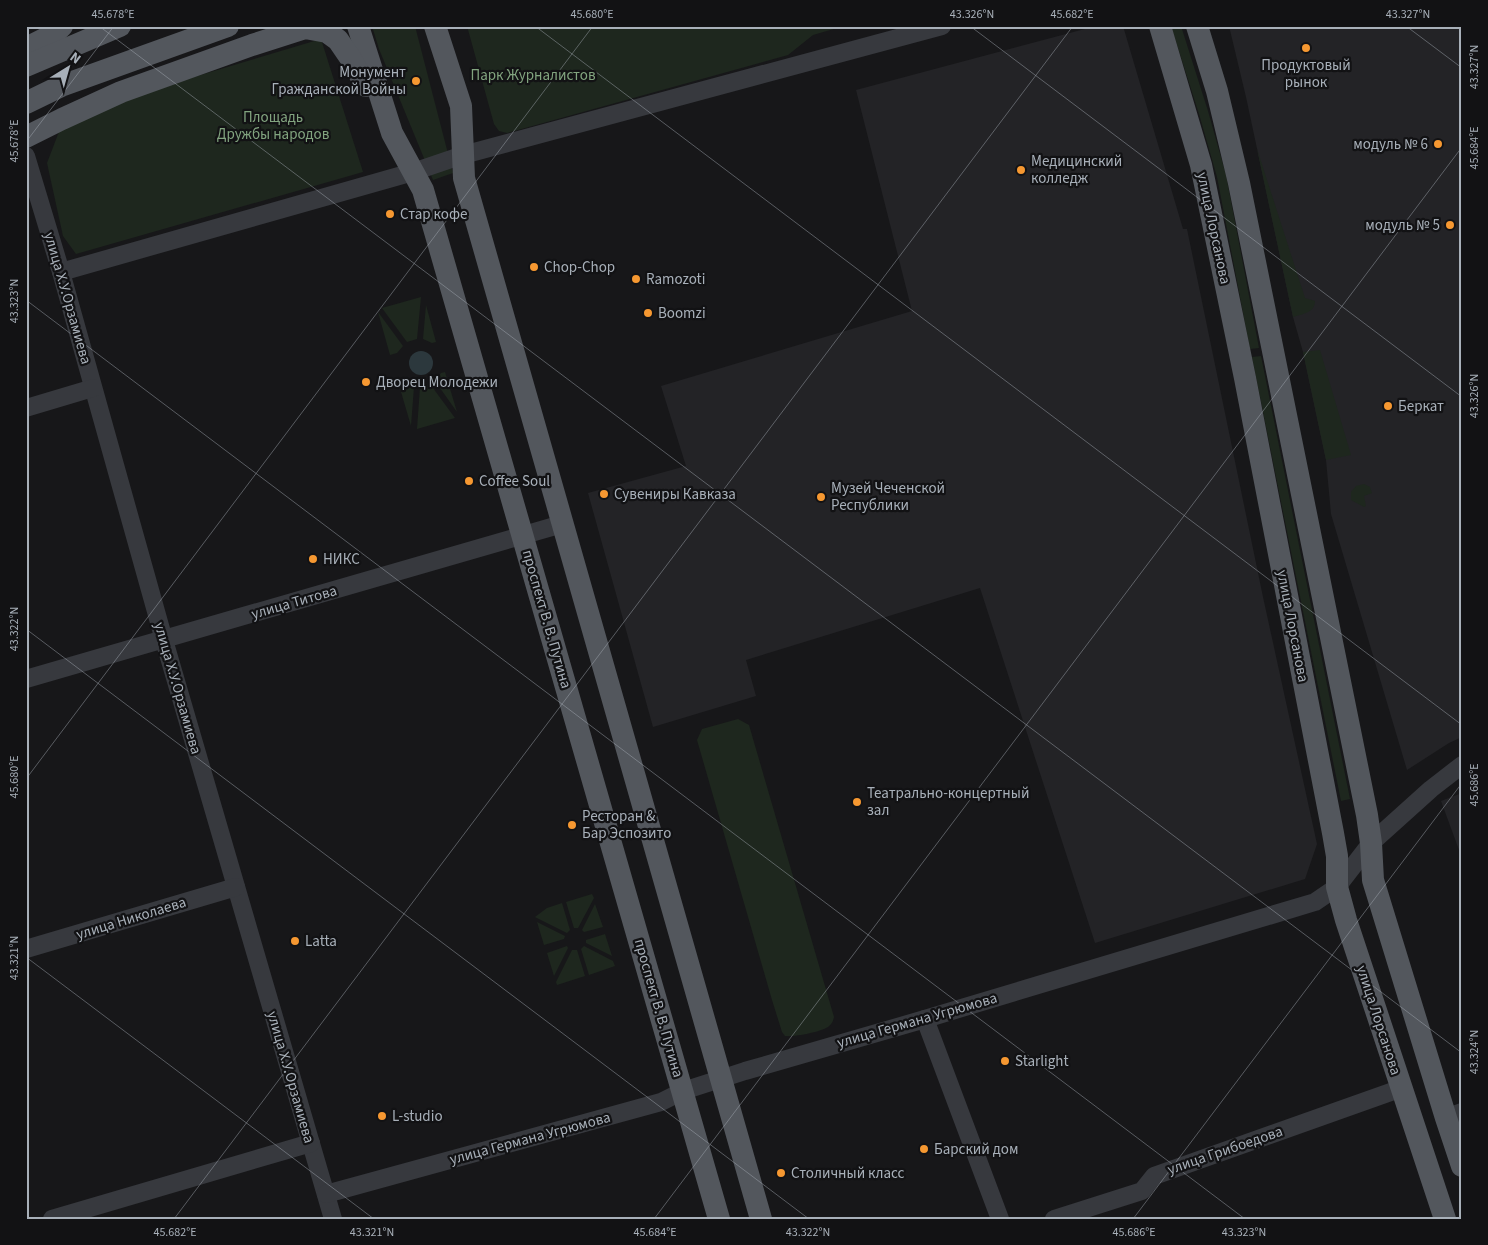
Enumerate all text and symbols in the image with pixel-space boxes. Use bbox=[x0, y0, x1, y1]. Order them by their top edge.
text: 45.678°E bbox=[91, 6, 135, 23]
text: 45.680°E bbox=[570, 6, 614, 23]
text: 43.326°N bbox=[950, 6, 994, 23]
text: 45.682°E bbox=[1050, 6, 1094, 23]
text: 43.327°N bbox=[1386, 6, 1430, 23]
north arrow bbox=[42, 42, 92, 92]
marker: Продуктовый рынок bbox=[1300, 42, 1312, 54]
text: 43.327°N bbox=[1466, 45, 1483, 89]
text: N bbox=[65, 48, 85, 69]
place label: Продуктовый рынок bbox=[1261, 55, 1351, 93]
place label: Монумент Гражданской Войны bbox=[272, 62, 406, 100]
park label: Парк Журналистов bbox=[470, 65, 596, 86]
marker: Монумент Гражданской Войны bbox=[410, 75, 422, 87]
park label: Площадь Дружбы народов bbox=[217, 107, 330, 145]
text: 45.678°E bbox=[6, 119, 23, 163]
text: 45.684°E bbox=[1466, 126, 1483, 170]
place label: модуль № 6 bbox=[1353, 134, 1428, 155]
marker: модуль № 6 bbox=[1432, 138, 1444, 150]
place label: Медицинский колледж bbox=[1031, 151, 1122, 189]
marker: Медицинский колледж bbox=[1015, 164, 1027, 176]
street label: улица Лорсанова bbox=[1191, 170, 1236, 286]
place label: Стар кофе bbox=[400, 204, 467, 225]
marker: Стар кофе bbox=[384, 208, 396, 220]
place label: модуль № 5 bbox=[1365, 215, 1440, 236]
marker: модуль № 5 bbox=[1444, 219, 1456, 231]
street label: улица Х.У.Орзамиева bbox=[39, 230, 96, 367]
place label: Chop-Chop bbox=[544, 257, 615, 278]
marker: Chop-Chop bbox=[528, 261, 540, 273]
place label: Ramozoti bbox=[646, 269, 705, 290]
marker: Ramozoti bbox=[630, 273, 642, 285]
text: 43.323°N bbox=[6, 279, 23, 323]
place label: Boomzi bbox=[658, 303, 706, 324]
marker: Boomzi bbox=[642, 307, 654, 319]
place label: Дворец Молодежи bbox=[376, 372, 498, 393]
text: 43.326°N bbox=[1466, 374, 1483, 418]
marker: Дворец Молодежи bbox=[360, 376, 372, 388]
place label: Беркат bbox=[1398, 396, 1444, 417]
marker: Беркат bbox=[1382, 400, 1394, 412]
place label: Coffee Soul bbox=[479, 471, 550, 492]
marker: Coffee Soul bbox=[463, 475, 475, 487]
place label: Музей Чеченской Республики bbox=[831, 478, 945, 516]
place label: Сувениры Кавказа bbox=[614, 484, 736, 505]
marker: Сувениры Кавказа bbox=[598, 488, 610, 500]
marker: Музей Чеченской Республики bbox=[815, 491, 827, 503]
street label: проспект В. В. Путина bbox=[517, 547, 576, 691]
place label: НИКС bbox=[323, 549, 360, 570]
marker: НИКС bbox=[307, 553, 319, 565]
street label: улица Лорсанова bbox=[1271, 568, 1314, 684]
street label: улица Титова bbox=[249, 580, 339, 625]
text: 43.322°N bbox=[6, 607, 23, 651]
street label: улица Х.У.Орзамиева bbox=[149, 620, 206, 757]
text: 45.680°E bbox=[6, 755, 23, 799]
text: 45.686°E bbox=[1466, 763, 1483, 807]
place label: Театрально-концертный зал bbox=[867, 783, 1029, 821]
marker: Театрально-концертный зал bbox=[851, 796, 863, 808]
place label: Ресторан & Бар Эспозито bbox=[582, 806, 671, 844]
marker: Ресторан & Бар Эспозито bbox=[566, 819, 578, 831]
street label: улица Николаева bbox=[74, 892, 189, 945]
place label: Latta bbox=[305, 931, 337, 952]
marker: Latta bbox=[289, 935, 301, 947]
text: 43.321°N bbox=[6, 936, 23, 980]
street label: проспект В. В. Путина bbox=[629, 936, 688, 1080]
street label: улица Лорсанова bbox=[1351, 963, 1406, 1078]
street label: улица Германа Угрюмова bbox=[835, 988, 1000, 1053]
street label: улица Х.У.Орзамиева bbox=[262, 1009, 319, 1146]
text: 43.324°N bbox=[1466, 1030, 1483, 1074]
place label: Starlight bbox=[1015, 1051, 1068, 1072]
marker: Starlight bbox=[999, 1055, 1011, 1067]
place label: L-studio bbox=[392, 1106, 443, 1127]
street label: улица Германа Угрюмова bbox=[447, 1107, 613, 1170]
marker: L-studio bbox=[376, 1110, 388, 1122]
street label: улица Грибоедова bbox=[1165, 1121, 1286, 1180]
place label: Барский дом bbox=[934, 1139, 1018, 1160]
marker: Барский дом bbox=[918, 1143, 930, 1155]
place label: Столичный класс bbox=[791, 1163, 905, 1184]
marker: Столичный класс bbox=[775, 1167, 787, 1179]
text: 45.682°E bbox=[153, 1224, 197, 1241]
text: 43.321°N bbox=[350, 1224, 394, 1241]
text: 45.684°E bbox=[633, 1224, 677, 1241]
text: 43.322°N bbox=[786, 1224, 830, 1241]
text: 45.686°E bbox=[1112, 1224, 1156, 1241]
text: 43.323°N bbox=[1222, 1224, 1266, 1241]

